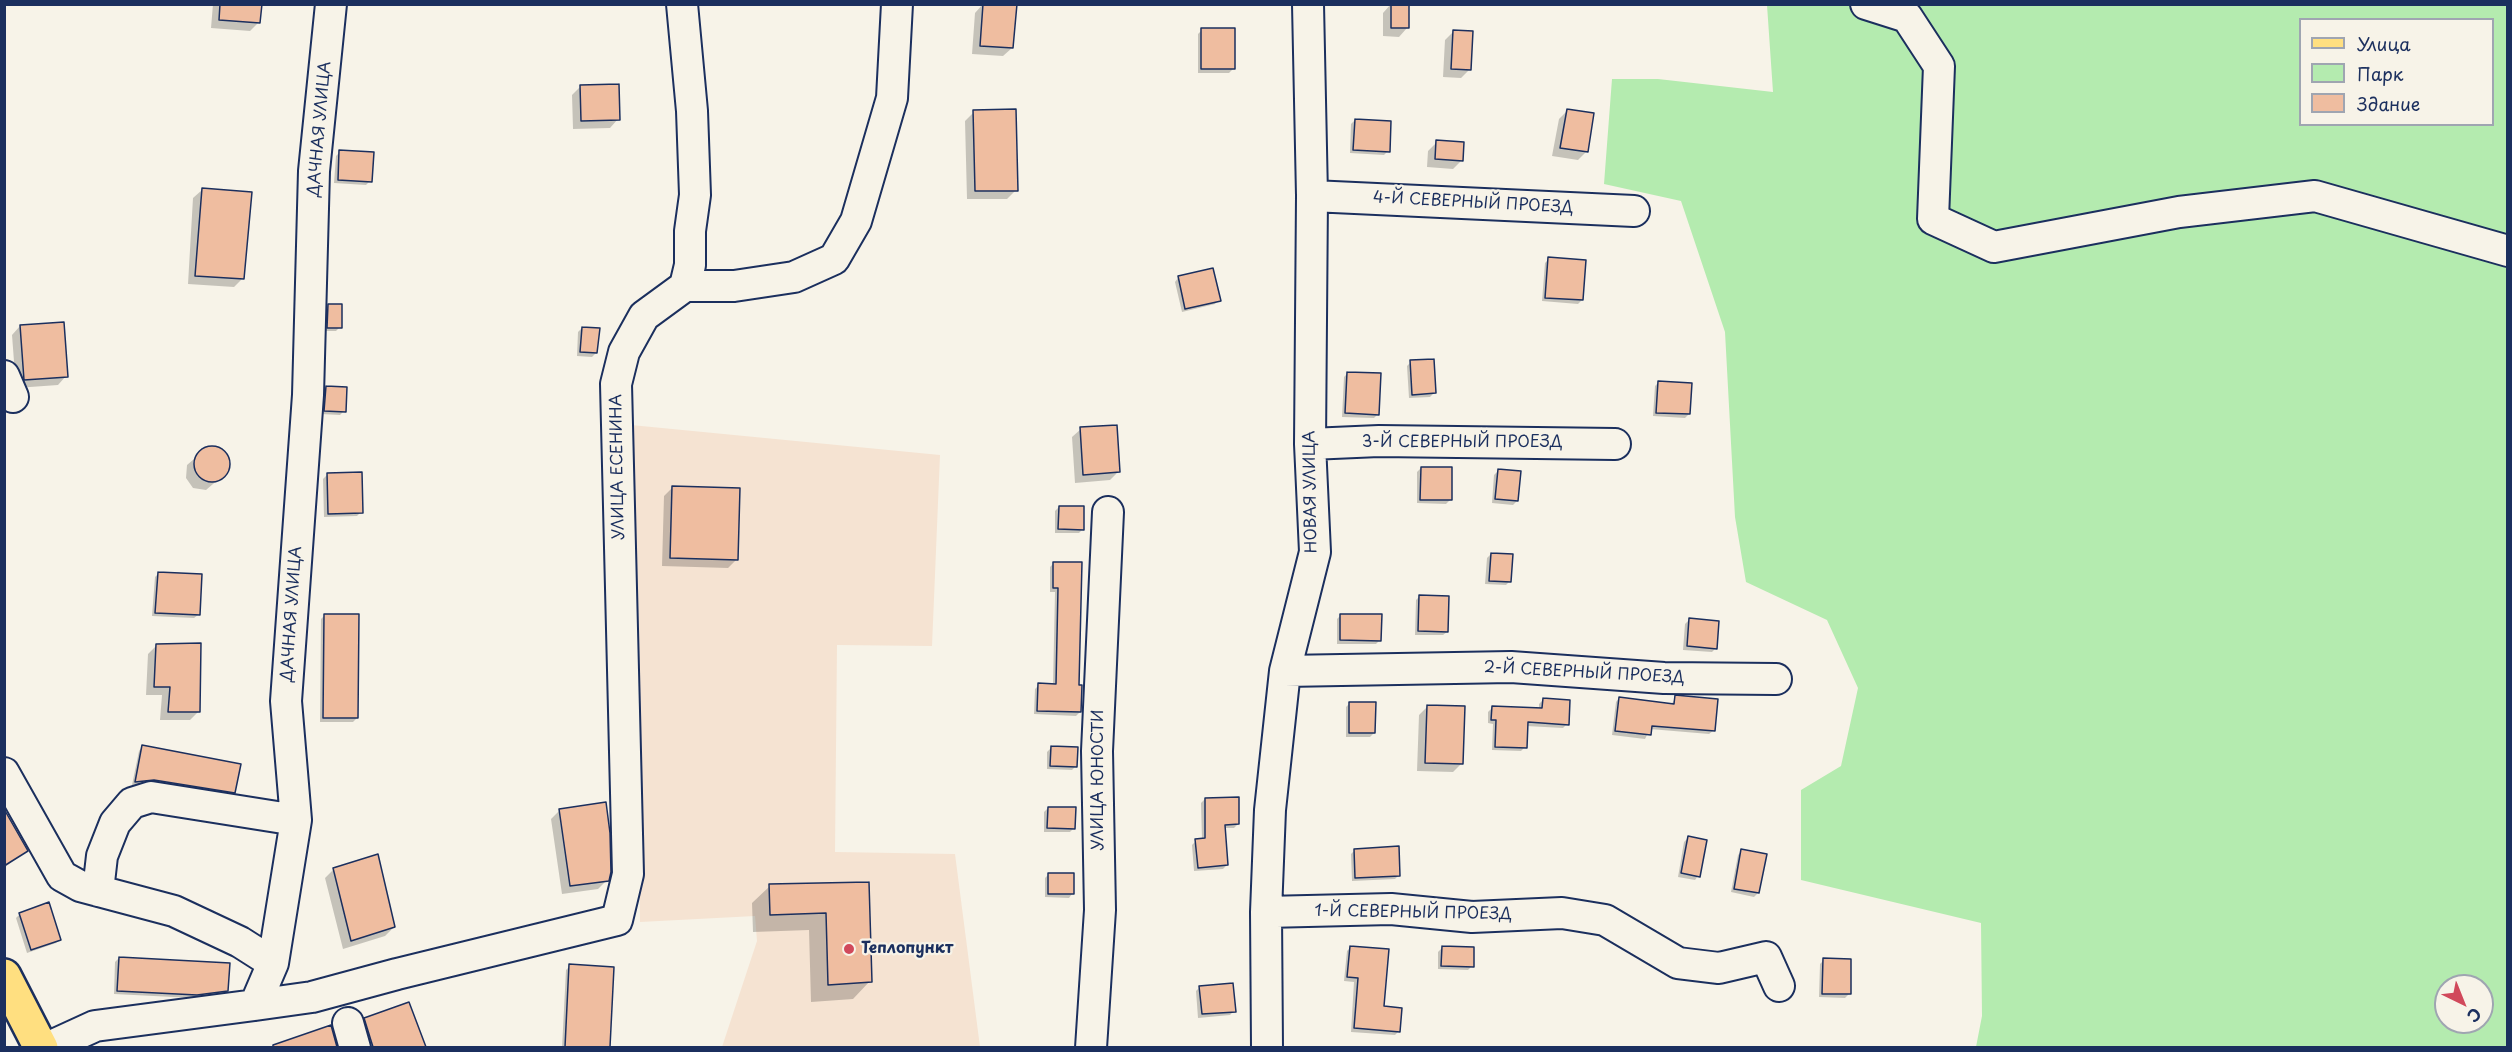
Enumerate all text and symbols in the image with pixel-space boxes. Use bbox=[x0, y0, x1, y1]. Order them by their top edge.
legend bbox=[2299, 18, 2494, 126]
text: Улица bbox=[2357, 30, 2411, 57]
text: Парк bbox=[2357, 60, 2403, 87]
street label: ДАЧНАЯ УЛИЦА bbox=[305, 61, 335, 197]
text: Здание bbox=[2357, 90, 2420, 117]
street label: 4-Й СЕВЕРНЫЙ ПРОЕЗД bbox=[1372, 188, 1574, 218]
street label: УЛИЦА ЕСЕНИНА bbox=[607, 394, 629, 540]
street label: НОВАЯ УЛИЦА bbox=[1300, 431, 1322, 553]
street label: 3-Й СЕВЕРНЫЙ ПРОЕЗД bbox=[1362, 433, 1562, 453]
street label: ДАЧНАЯ УЛИЦА bbox=[278, 546, 306, 682]
street label: 2-Й СЕВЕРНЫЙ ПРОЕЗД bbox=[1483, 658, 1685, 688]
street label: УЛИЦА ЮНОСТИ bbox=[1089, 709, 1109, 851]
street label: 1-Й СЕВЕРНЫЙ ПРОЕЗД bbox=[1314, 902, 1512, 924]
place label: Теплопункт bbox=[861, 939, 953, 959]
marker: Теплопункт bbox=[842, 942, 856, 956]
north arrow bbox=[2434, 974, 2494, 1034]
text: С bbox=[2462, 1003, 2488, 1029]

